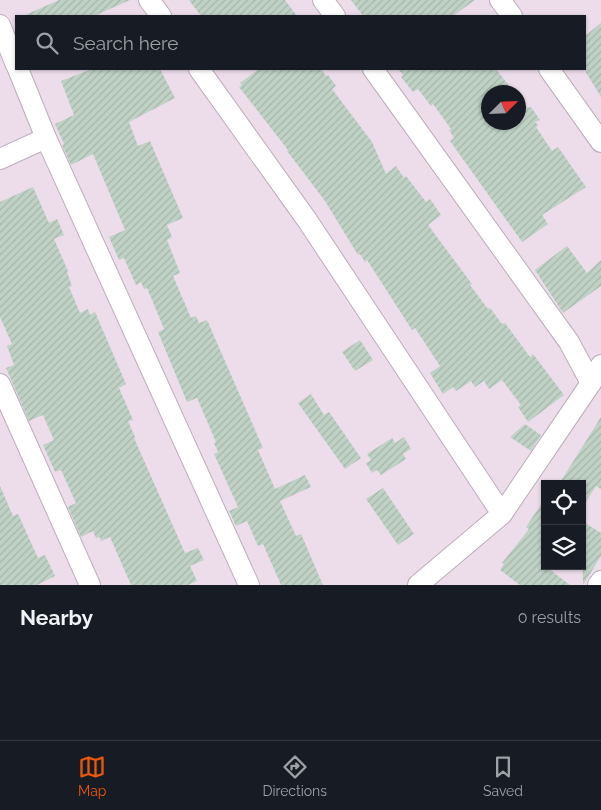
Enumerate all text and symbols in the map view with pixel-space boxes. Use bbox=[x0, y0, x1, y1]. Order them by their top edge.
search box bbox=[15, 15, 586, 70]
icon: search bbox=[33, 29, 61, 57]
text: Search here bbox=[73, 32, 179, 54]
north arrow bbox=[481, 85, 526, 130]
map controls bbox=[541, 480, 586, 570]
button: locate bbox=[541, 480, 586, 525]
button: layers bbox=[541, 525, 586, 570]
text: Nearby bbox=[20, 605, 93, 630]
text: 0 results bbox=[518, 608, 581, 627]
tab: Map bbox=[78, 753, 106, 799]
tab: Directions bbox=[262, 753, 327, 799]
tab: Saved bbox=[483, 753, 523, 799]

